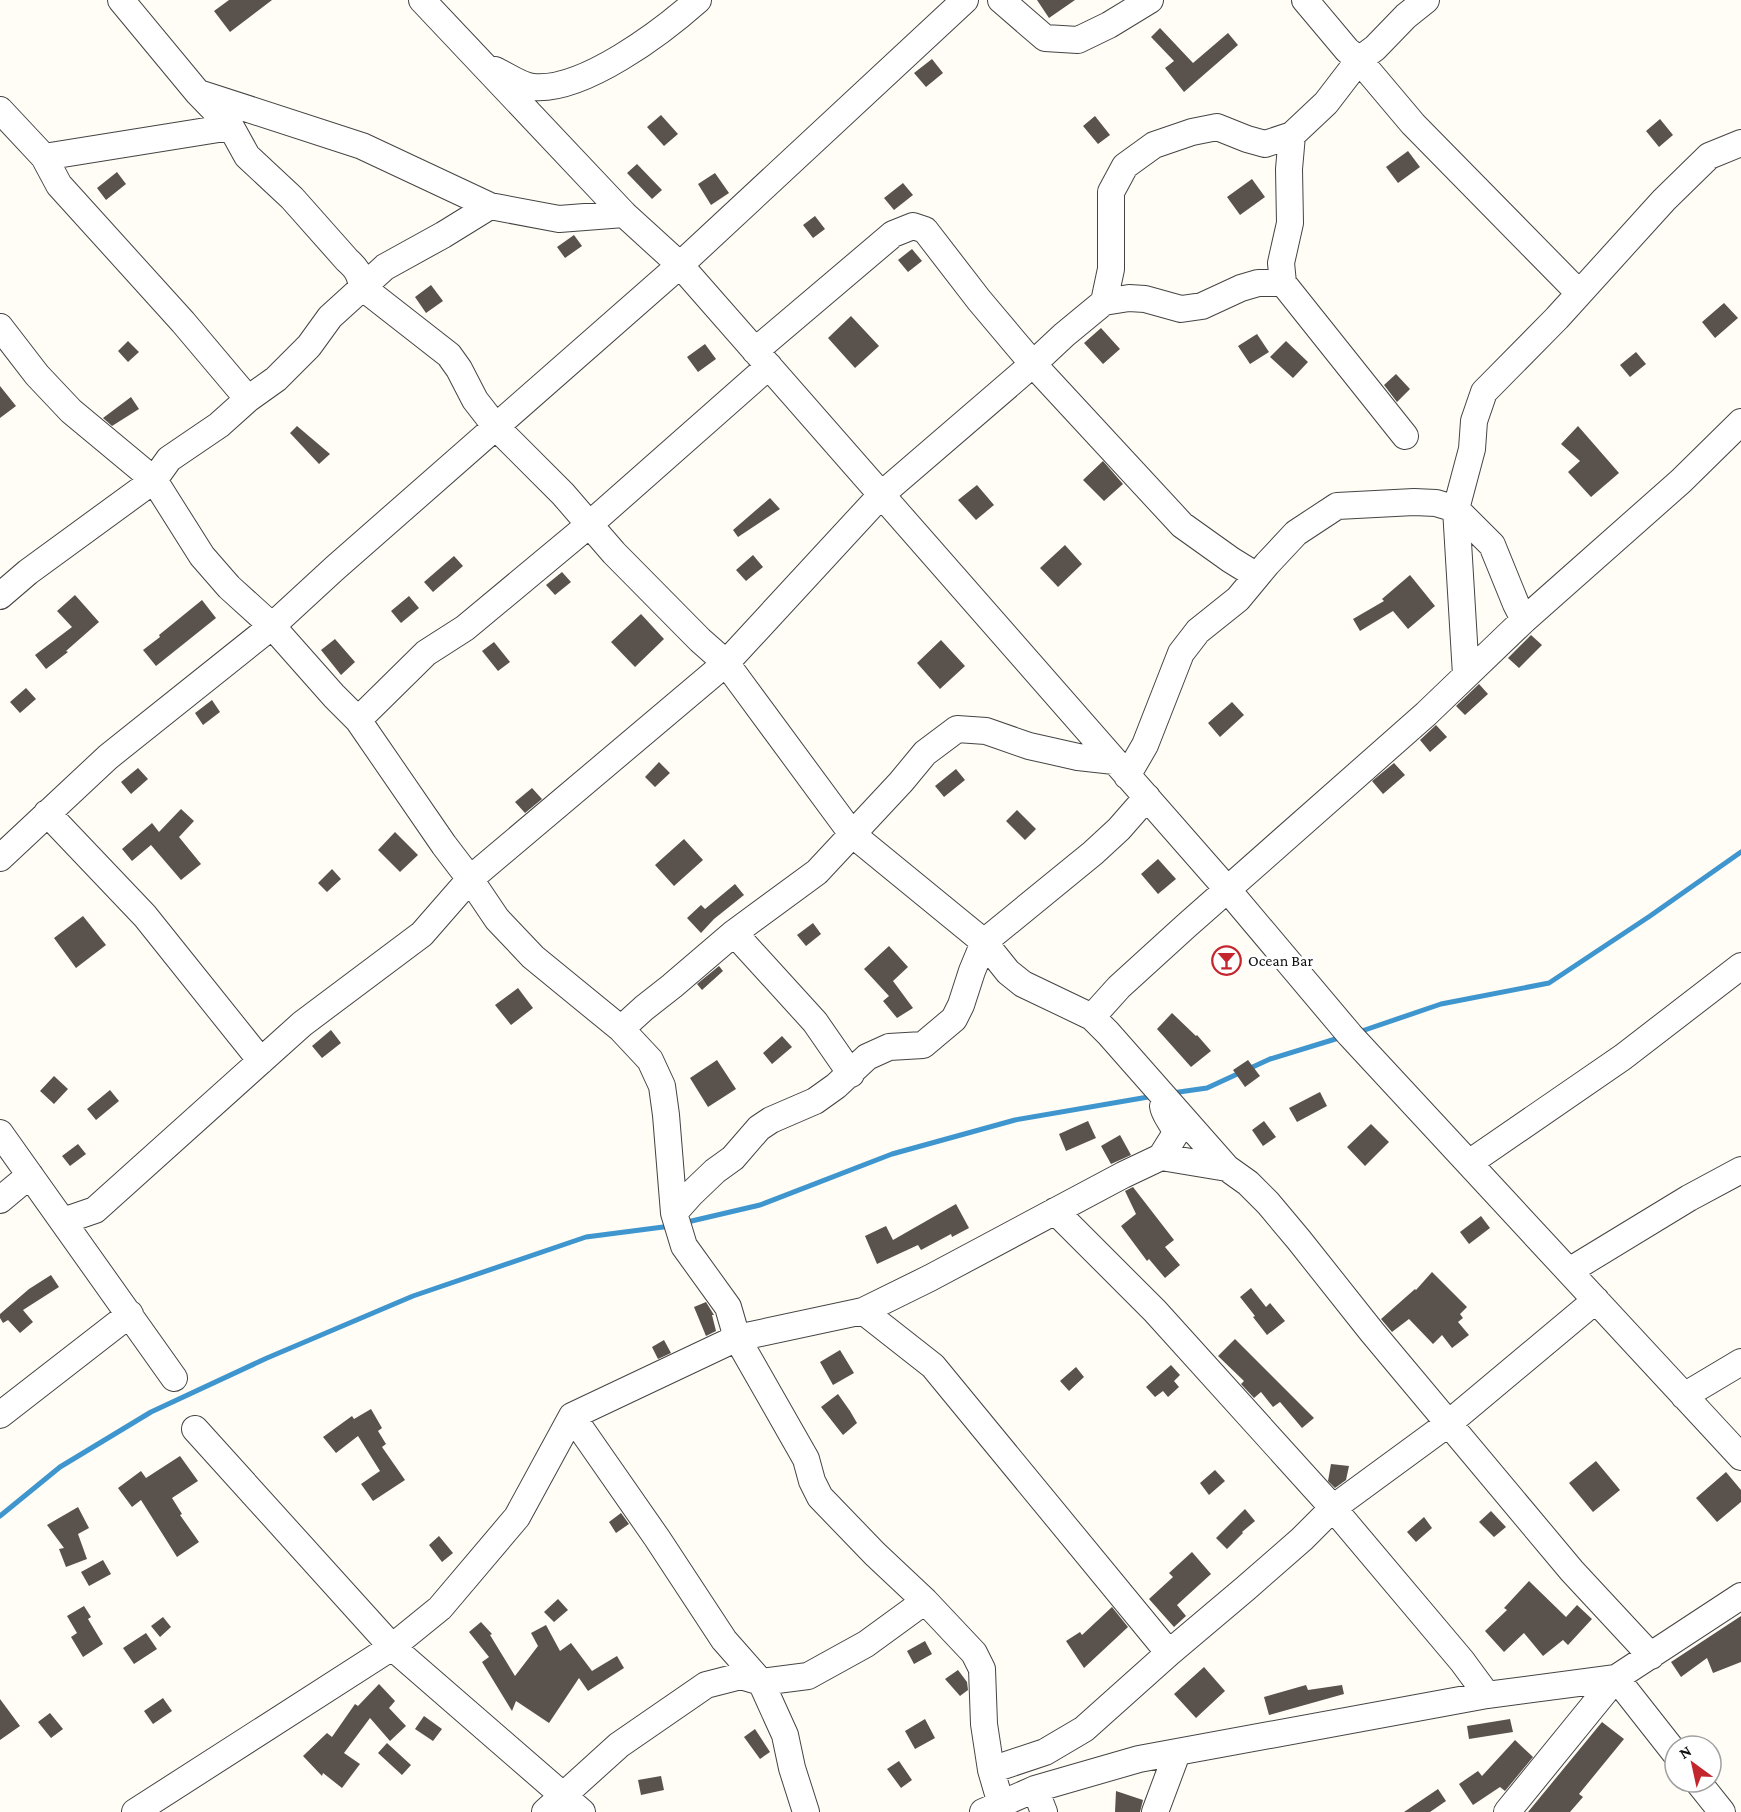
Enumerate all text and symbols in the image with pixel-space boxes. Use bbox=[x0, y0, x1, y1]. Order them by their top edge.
bar icon: Ocean Bar bbox=[1211, 944, 1243, 976]
place label: Ocean Bar bbox=[1248, 952, 1313, 969]
north arrow bbox=[1663, 1734, 1723, 1794]
text: N bbox=[1676, 1742, 1694, 1762]

